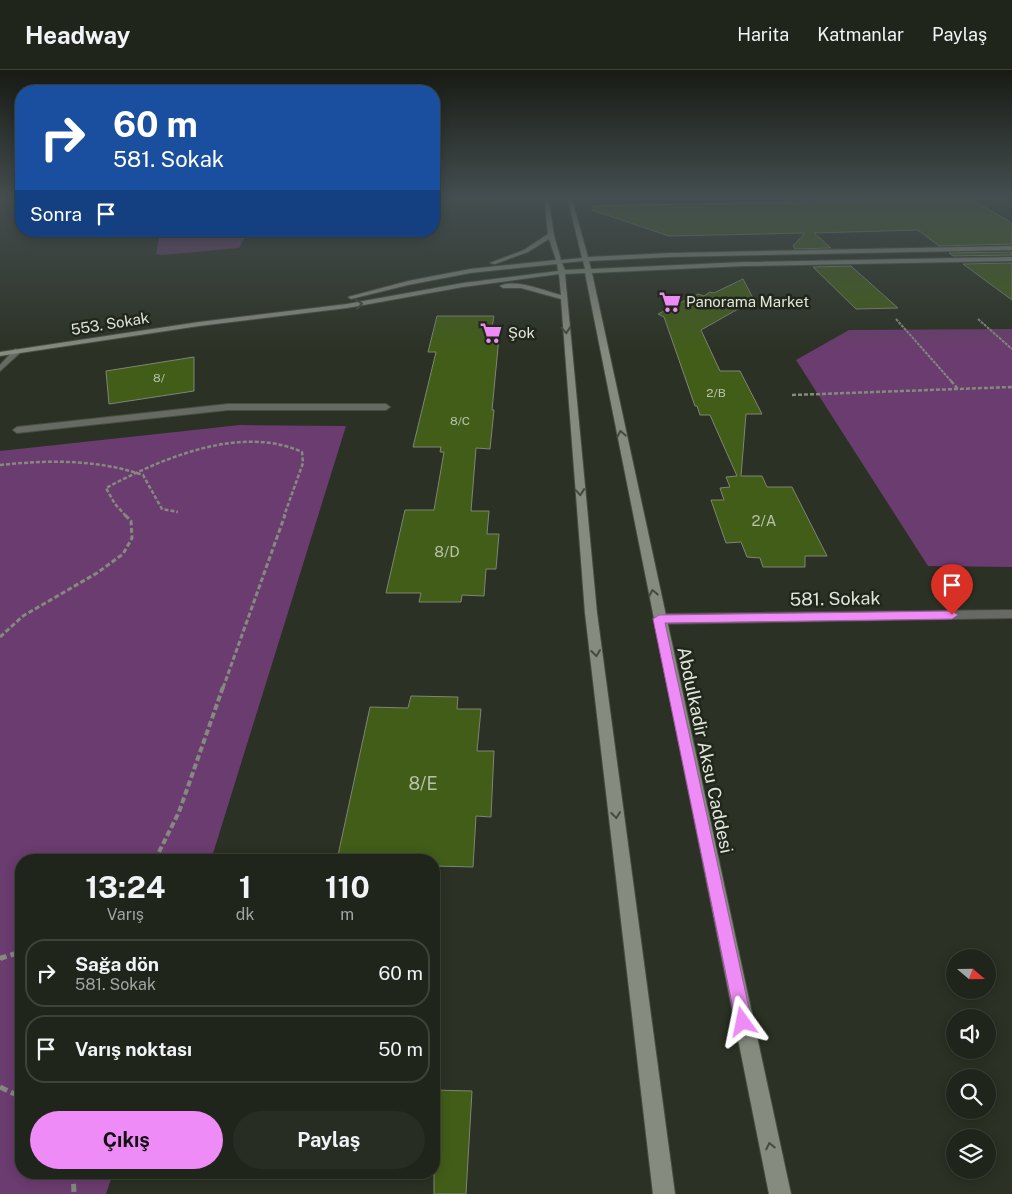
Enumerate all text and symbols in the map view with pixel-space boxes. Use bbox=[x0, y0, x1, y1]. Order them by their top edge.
text: Headway bbox=[25, 21, 130, 49]
text: Harita bbox=[737, 24, 789, 45]
text: Katmanlar bbox=[817, 24, 904, 45]
text: Paylaş bbox=[932, 24, 987, 45]
text: 60 m bbox=[113, 104, 198, 145]
icon: right bbox=[30, 105, 95, 170]
text: 581. Sokak bbox=[113, 146, 224, 172]
icon: arrive bbox=[92, 200, 120, 228]
text: Sonra bbox=[30, 203, 82, 225]
supermarket icon: Panorama Market bbox=[657, 289, 683, 315]
place label: Panorama Market bbox=[686, 293, 809, 310]
one-way arrow bbox=[354, 299, 363, 309]
street label: 553. Sokak bbox=[70, 309, 150, 338]
supermarket icon: Şok bbox=[478, 320, 504, 346]
place label: Şok bbox=[508, 324, 535, 341]
one-way arrow bbox=[561, 326, 572, 334]
house number: 8/ bbox=[153, 371, 166, 385]
house number: 2/B bbox=[706, 386, 726, 400]
house number: 8/C bbox=[450, 414, 470, 428]
one-way arrow bbox=[617, 430, 627, 438]
one-way arrow bbox=[575, 488, 586, 496]
house number: 2/A bbox=[752, 512, 777, 529]
house number: 8/D bbox=[434, 543, 460, 560]
pin bbox=[931, 564, 973, 615]
icon: arrive bbox=[938, 571, 966, 599]
street label: 581. Sokak bbox=[789, 587, 881, 610]
one-way arrow bbox=[649, 589, 659, 598]
street label: Abdulkadir Aksu Caddesi bbox=[673, 645, 738, 855]
one-way arrow bbox=[590, 650, 601, 658]
house number: 8/E bbox=[408, 773, 438, 794]
one-way arrow bbox=[610, 811, 621, 819]
text: 13:24 bbox=[85, 869, 166, 905]
text: 1 bbox=[239, 869, 252, 905]
text: 110 bbox=[325, 869, 370, 905]
text: Varış bbox=[107, 905, 144, 924]
text: dk bbox=[236, 905, 254, 924]
text: m bbox=[340, 905, 354, 924]
north arrow bbox=[946, 949, 996, 999]
map controls bbox=[946, 949, 996, 1179]
text: Sağa dön bbox=[75, 953, 159, 975]
icon: right bbox=[32, 959, 60, 987]
text: 60 m bbox=[379, 962, 423, 984]
text: 581. Sokak bbox=[75, 975, 156, 994]
position arrow bbox=[716, 995, 768, 1047]
button: sound bbox=[946, 1009, 996, 1059]
icon: arrive bbox=[32, 1035, 60, 1063]
text: Varış noktası bbox=[75, 1038, 192, 1060]
text: 50 m bbox=[378, 1038, 423, 1060]
button: search bbox=[946, 1069, 996, 1119]
button: Çıkış bbox=[30, 1111, 223, 1169]
button: Paylaş bbox=[233, 1111, 425, 1169]
button: layers bbox=[946, 1129, 996, 1179]
one-way arrow bbox=[765, 1142, 775, 1151]

